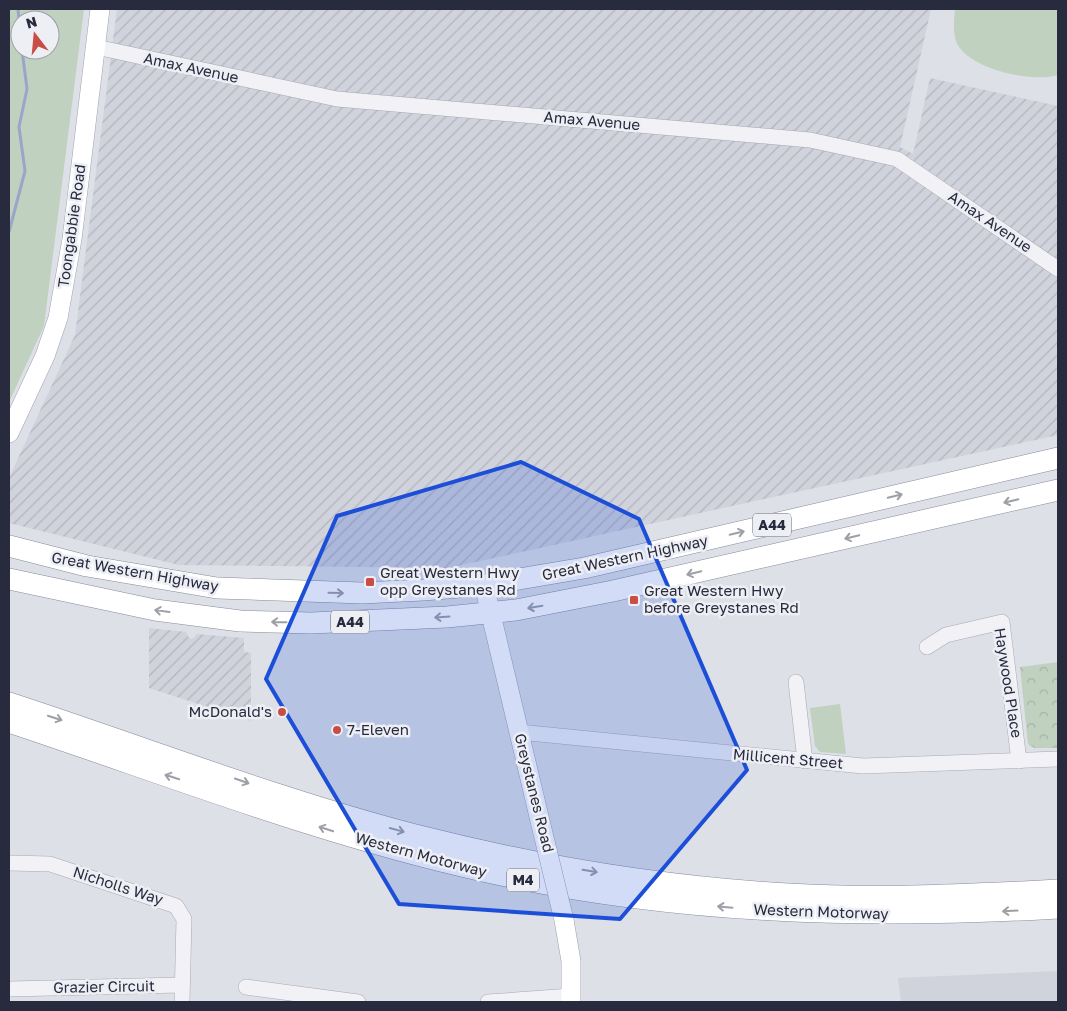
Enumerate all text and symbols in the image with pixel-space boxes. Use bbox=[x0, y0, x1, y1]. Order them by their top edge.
north arrow bbox=[10, 10, 60, 60]
text: N bbox=[24, 12, 39, 32]
street label: Amax Avenue bbox=[142, 48, 241, 86]
street label: Amax Avenue bbox=[543, 107, 641, 133]
street label: Toongabbie Road bbox=[53, 163, 89, 289]
street label: Amax Avenue bbox=[945, 187, 1036, 256]
one-way arrow bbox=[887, 491, 903, 500]
one-way arrow bbox=[1003, 497, 1019, 506]
road number: A44 bbox=[753, 514, 791, 536]
one-way arrow bbox=[728, 528, 744, 537]
street label: Great Western Highway bbox=[540, 531, 710, 583]
one-way arrow bbox=[845, 533, 861, 542]
street label: Great Western Highway bbox=[50, 547, 221, 595]
place label: Great Western Hwy opp Greystanes Rd bbox=[380, 563, 520, 598]
one-way arrow bbox=[686, 569, 702, 578]
marker: Great Western Hwy opp Greystanes Rd bbox=[364, 576, 376, 588]
place label: Great Western Hwy before Greystanes Rd bbox=[644, 581, 799, 616]
one-way arrow bbox=[328, 588, 344, 598]
marker: Great Western Hwy before Greystanes Rd bbox=[628, 594, 640, 606]
one-way arrow bbox=[527, 602, 543, 612]
one-way arrow bbox=[154, 606, 170, 616]
road number: A44 bbox=[331, 610, 369, 634]
one-way arrow bbox=[434, 613, 450, 622]
one-way arrow bbox=[272, 617, 288, 627]
street label: Haywood Place bbox=[991, 627, 1027, 739]
place label: McDonald's bbox=[189, 702, 272, 720]
marker: McDonald's bbox=[276, 706, 288, 718]
one-way arrow bbox=[47, 714, 63, 724]
place label: 7-Eleven bbox=[347, 720, 409, 738]
marker: 7-Eleven bbox=[331, 724, 343, 736]
street label: Greystanes Road bbox=[511, 731, 558, 854]
street label: Millicent Street bbox=[732, 744, 844, 772]
one-way arrow bbox=[165, 772, 180, 781]
one-way arrow bbox=[234, 777, 250, 786]
one-way arrow bbox=[318, 823, 334, 833]
one-way arrow bbox=[389, 826, 405, 835]
street label: Western Motorway bbox=[354, 828, 490, 880]
street label: Nicholls Way bbox=[71, 862, 166, 908]
one-way arrow bbox=[582, 867, 598, 877]
road number: M4 bbox=[507, 868, 539, 892]
street label: Western Motorway bbox=[753, 900, 890, 922]
one-way arrow bbox=[717, 903, 733, 912]
one-way arrow bbox=[1002, 907, 1018, 916]
street label: Grazier Circuit bbox=[53, 976, 155, 996]

